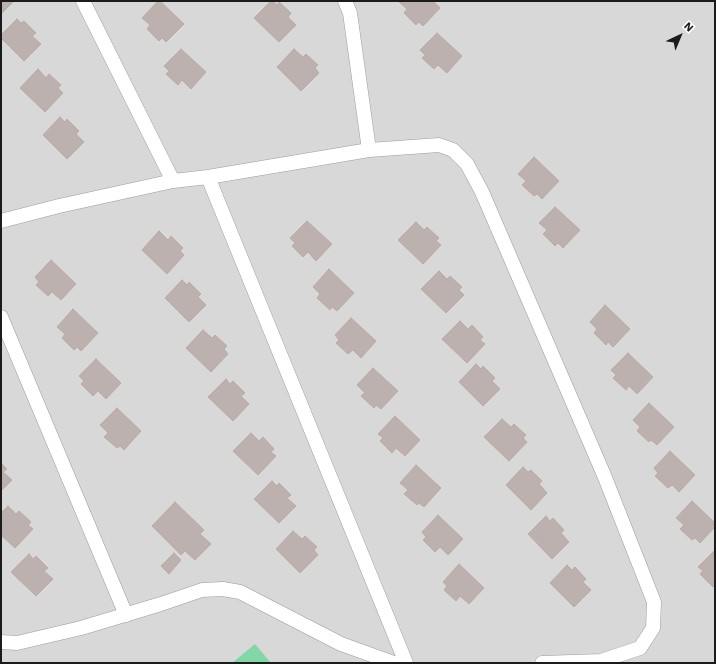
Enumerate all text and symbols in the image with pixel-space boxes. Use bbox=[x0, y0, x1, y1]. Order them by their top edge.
north arrow bbox=[660, 16, 700, 56]
text: N bbox=[681, 19, 696, 35]

